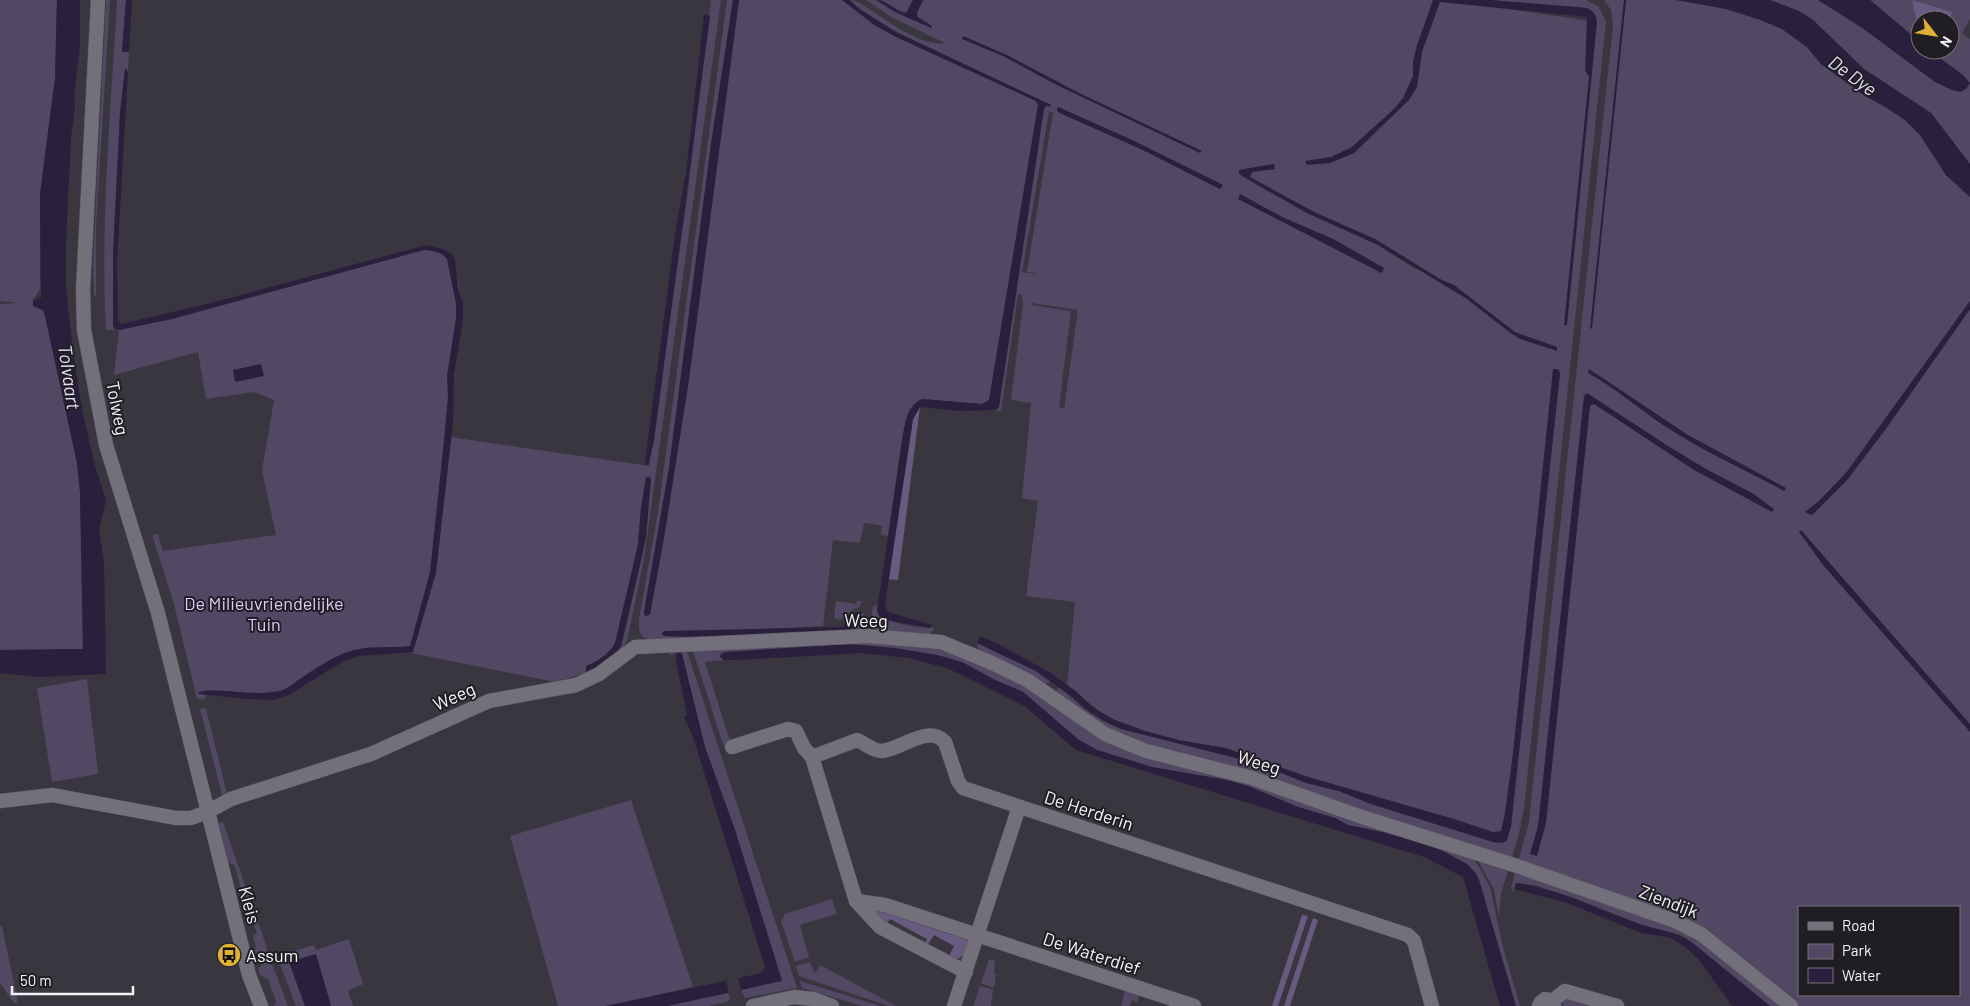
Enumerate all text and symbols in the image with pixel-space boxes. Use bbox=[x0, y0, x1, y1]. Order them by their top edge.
north arrow bbox=[1910, 10, 1960, 60]
text: N bbox=[1937, 34, 1956, 50]
water label: De Dye bbox=[1824, 50, 1882, 100]
water label: Tolvaart bbox=[54, 343, 86, 411]
street label: Tolweg bbox=[102, 379, 134, 437]
park label: De Milieuvriendelijke Tuin bbox=[184, 592, 344, 635]
street label: Weeg bbox=[844, 609, 888, 631]
street label: Weeg bbox=[430, 677, 478, 715]
street label: Weeg bbox=[1235, 745, 1283, 779]
street label: De Herderin bbox=[1042, 785, 1136, 835]
street label: Ziendijk bbox=[1636, 880, 1702, 922]
street label: Kleis bbox=[234, 884, 266, 926]
legend bbox=[1798, 906, 1960, 996]
text: Road bbox=[1842, 916, 1875, 934]
street label: De Waterdief bbox=[1041, 927, 1143, 979]
text: Park bbox=[1842, 941, 1872, 959]
bus stop icon: Assum bbox=[216, 942, 242, 968]
place label: Assum bbox=[246, 944, 299, 966]
scale bar bbox=[12, 964, 134, 996]
text: Water bbox=[1842, 966, 1881, 984]
text: 50 m bbox=[20, 971, 52, 989]

